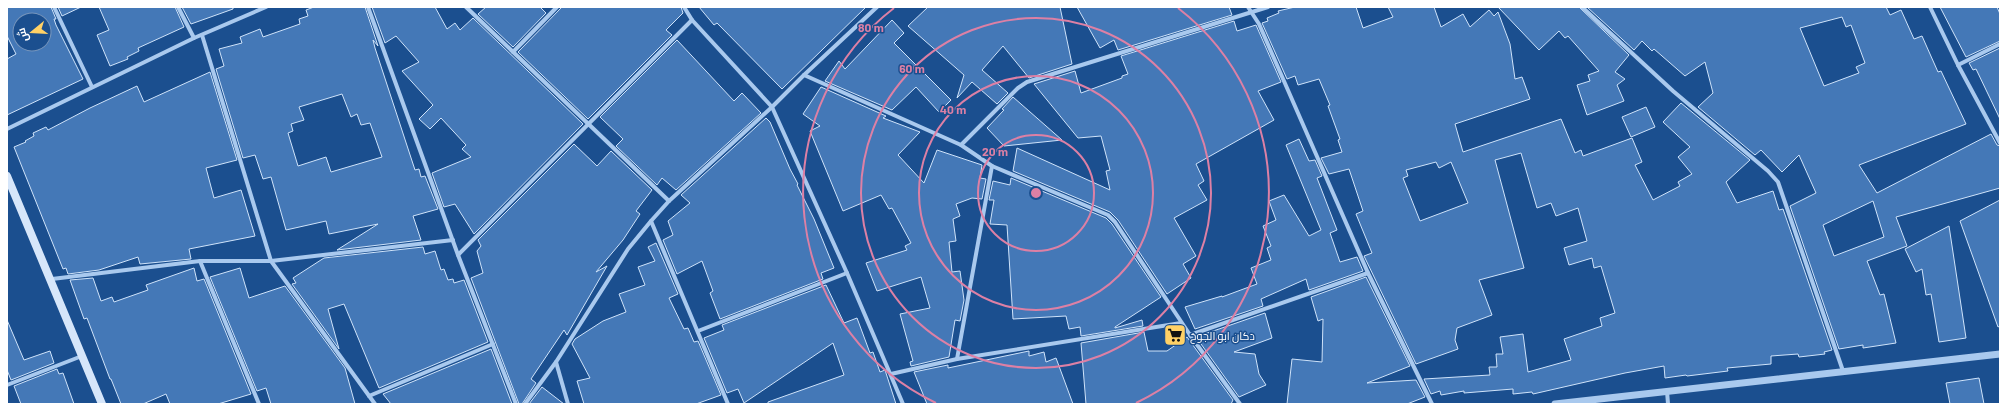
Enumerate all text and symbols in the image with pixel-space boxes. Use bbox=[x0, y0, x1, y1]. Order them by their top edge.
north arrow bbox=[12, 12, 52, 52]
text: 80 m bbox=[858, 20, 884, 34]
text: ش bbox=[14, 26, 31, 44]
text: 60 m bbox=[899, 61, 925, 75]
text: 40 m bbox=[940, 102, 966, 116]
text: 20 m bbox=[982, 144, 1008, 158]
centre of rings bbox=[1029, 186, 1043, 200]
supermarket icon: دكان ابو الجوخ bbox=[1162, 322, 1188, 348]
place label: دكان ابو الجوخ bbox=[1190, 329, 1255, 344]

